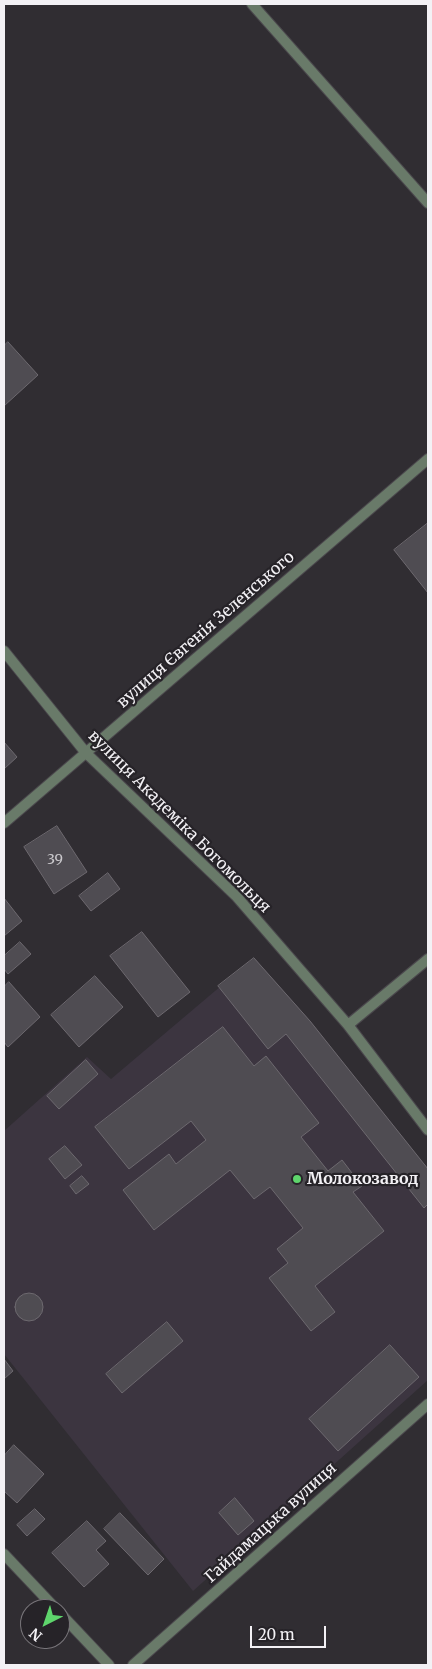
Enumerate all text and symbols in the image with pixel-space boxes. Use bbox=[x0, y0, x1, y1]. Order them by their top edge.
street label: вулиця Євгенія Зеленського bbox=[113, 548, 299, 712]
street label: вулиця Академіка Богомольця bbox=[84, 727, 274, 917]
house number: 39 bbox=[47, 852, 63, 868]
place label: Молокозавод bbox=[307, 1169, 418, 1189]
marker: Молокозавод bbox=[291, 1173, 303, 1185]
street label: Гайдамацька вулиця bbox=[201, 1459, 341, 1587]
north arrow bbox=[20, 1599, 70, 1649]
scale bar bbox=[252, 1616, 328, 1648]
text: N bbox=[26, 1624, 46, 1645]
text: 20 m bbox=[258, 1625, 295, 1644]

